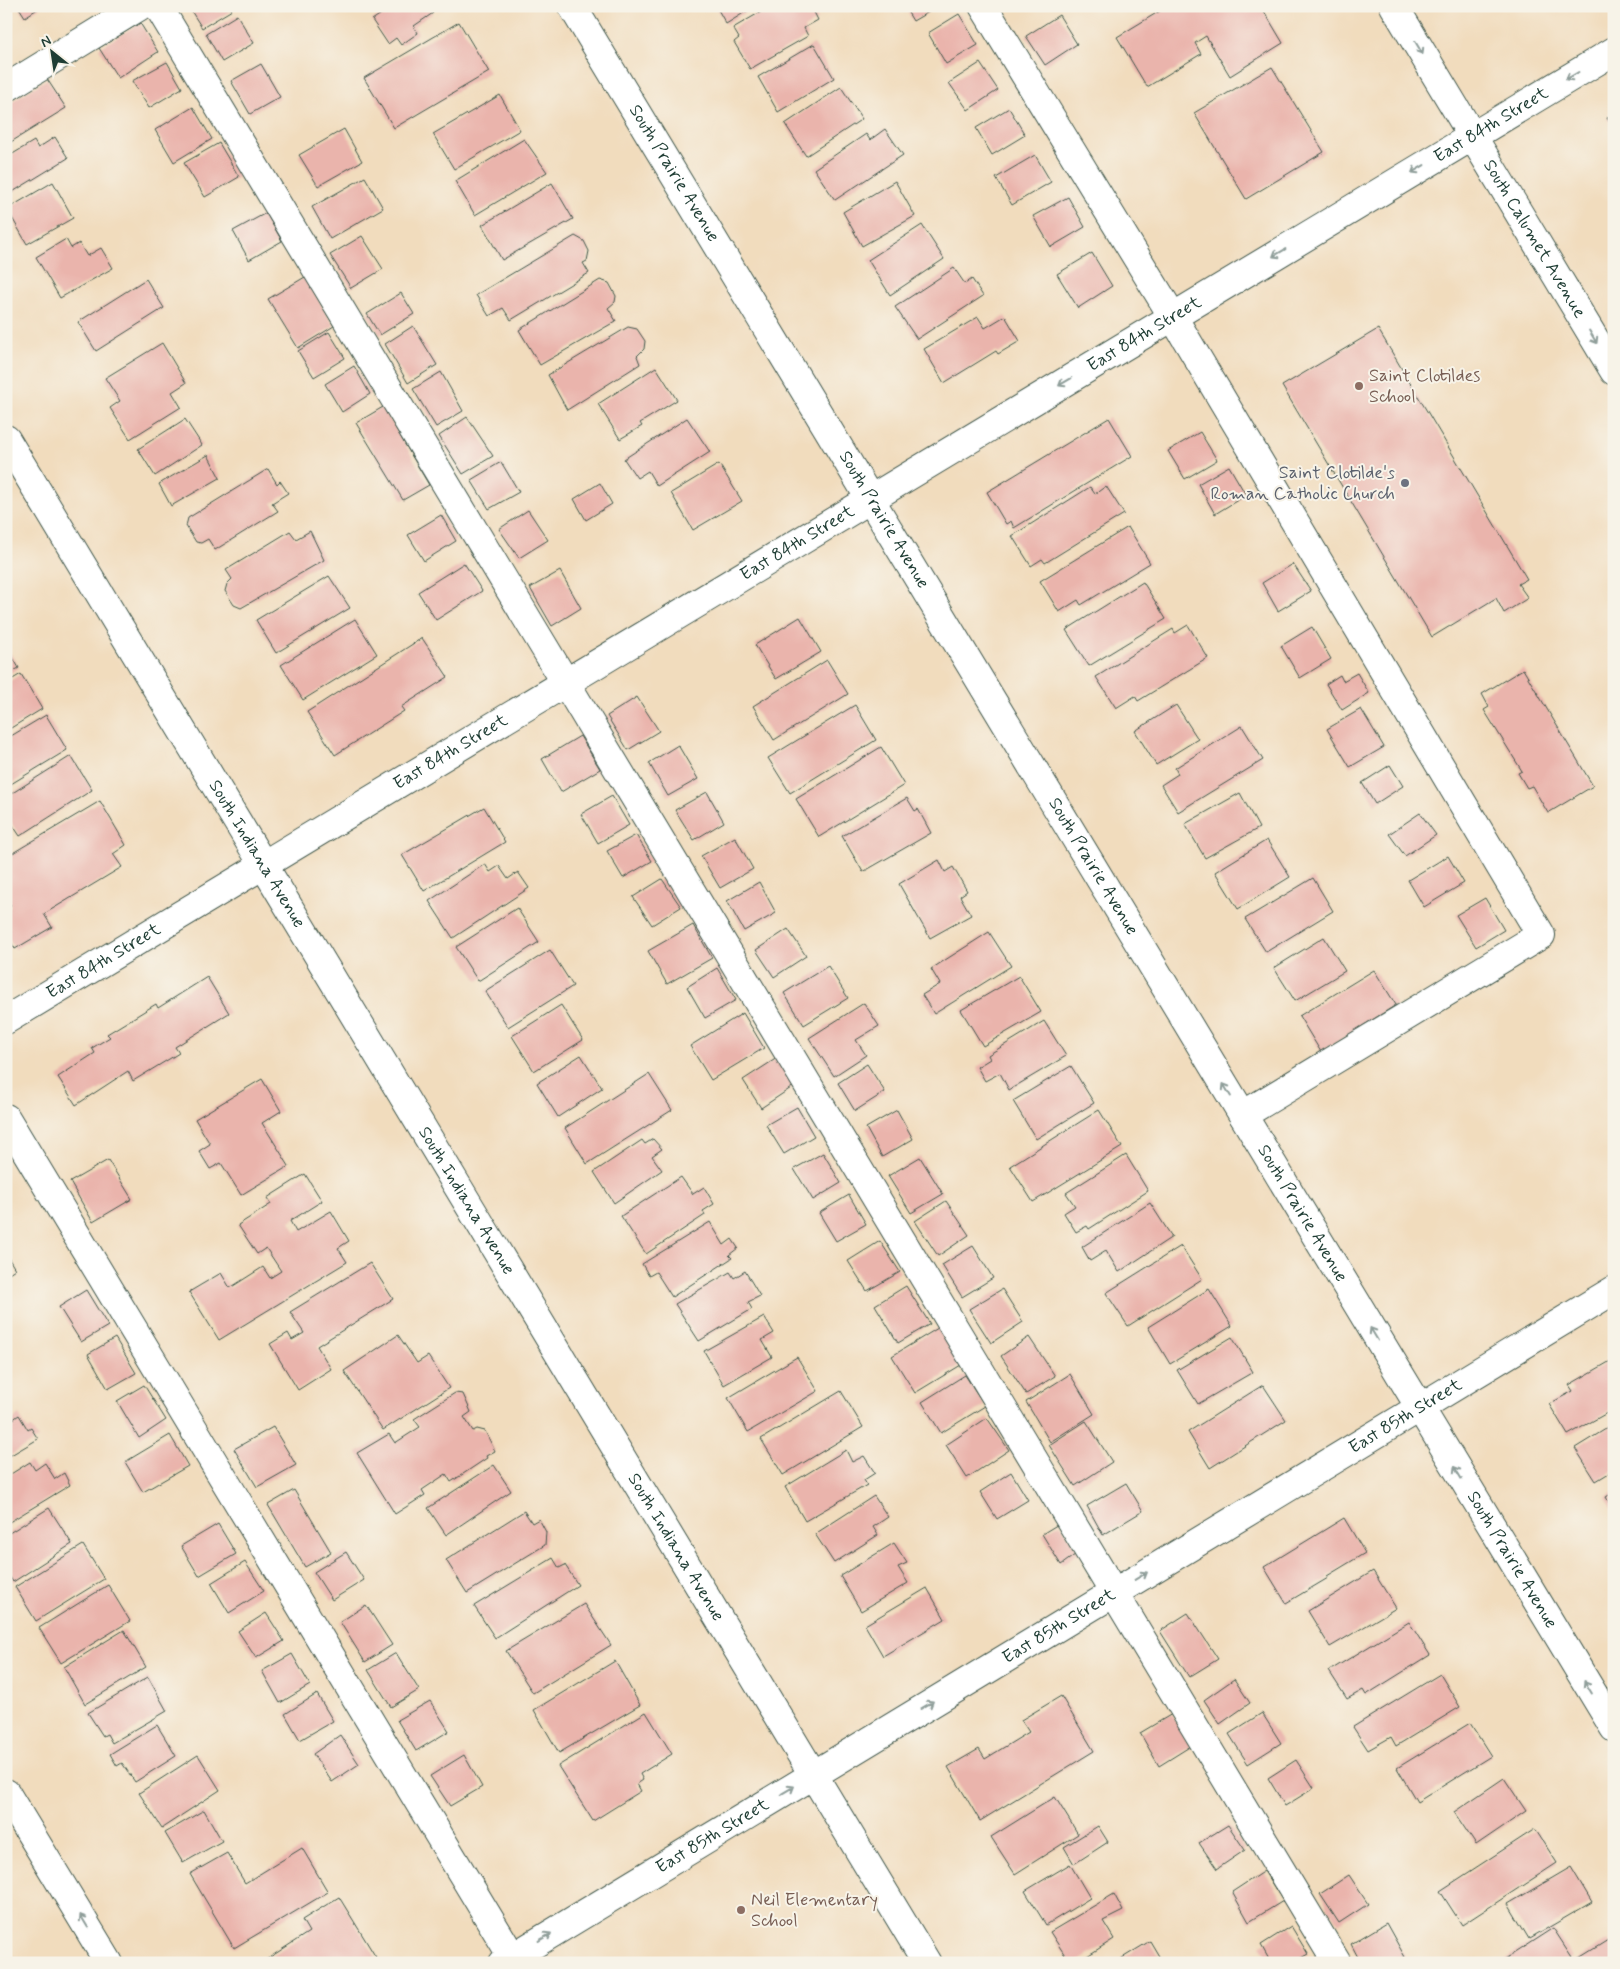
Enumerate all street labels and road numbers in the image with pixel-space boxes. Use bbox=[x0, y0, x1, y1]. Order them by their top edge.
street label: East 84th Street bbox=[1430, 81, 1553, 169]
street label: South Prairie Avenue bbox=[623, 100, 725, 247]
street label: South Calumet Avenue bbox=[1477, 155, 1592, 323]
street label: East 84th Street bbox=[1083, 290, 1206, 378]
street label: South Prairie Avenue bbox=[833, 447, 935, 593]
street label: East 84th Street bbox=[736, 499, 859, 587]
street label: East 84th Street bbox=[389, 708, 512, 796]
street label: South Indiana Avenue bbox=[203, 776, 311, 933]
street label: South Prairie Avenue bbox=[1042, 793, 1144, 940]
street label: East 84th Street bbox=[42, 917, 166, 1005]
street label: South Indiana Avenue bbox=[412, 1122, 520, 1279]
street label: South Prairie Avenue bbox=[1251, 1140, 1353, 1287]
street label: East 85th Street bbox=[1344, 1373, 1467, 1460]
street label: South Indiana Avenue bbox=[622, 1469, 730, 1626]
street label: South Prairie Avenue bbox=[1461, 1487, 1563, 1633]
street label: East 85th Street bbox=[998, 1583, 1120, 1670]
street label: East 85th Street bbox=[652, 1792, 774, 1880]

